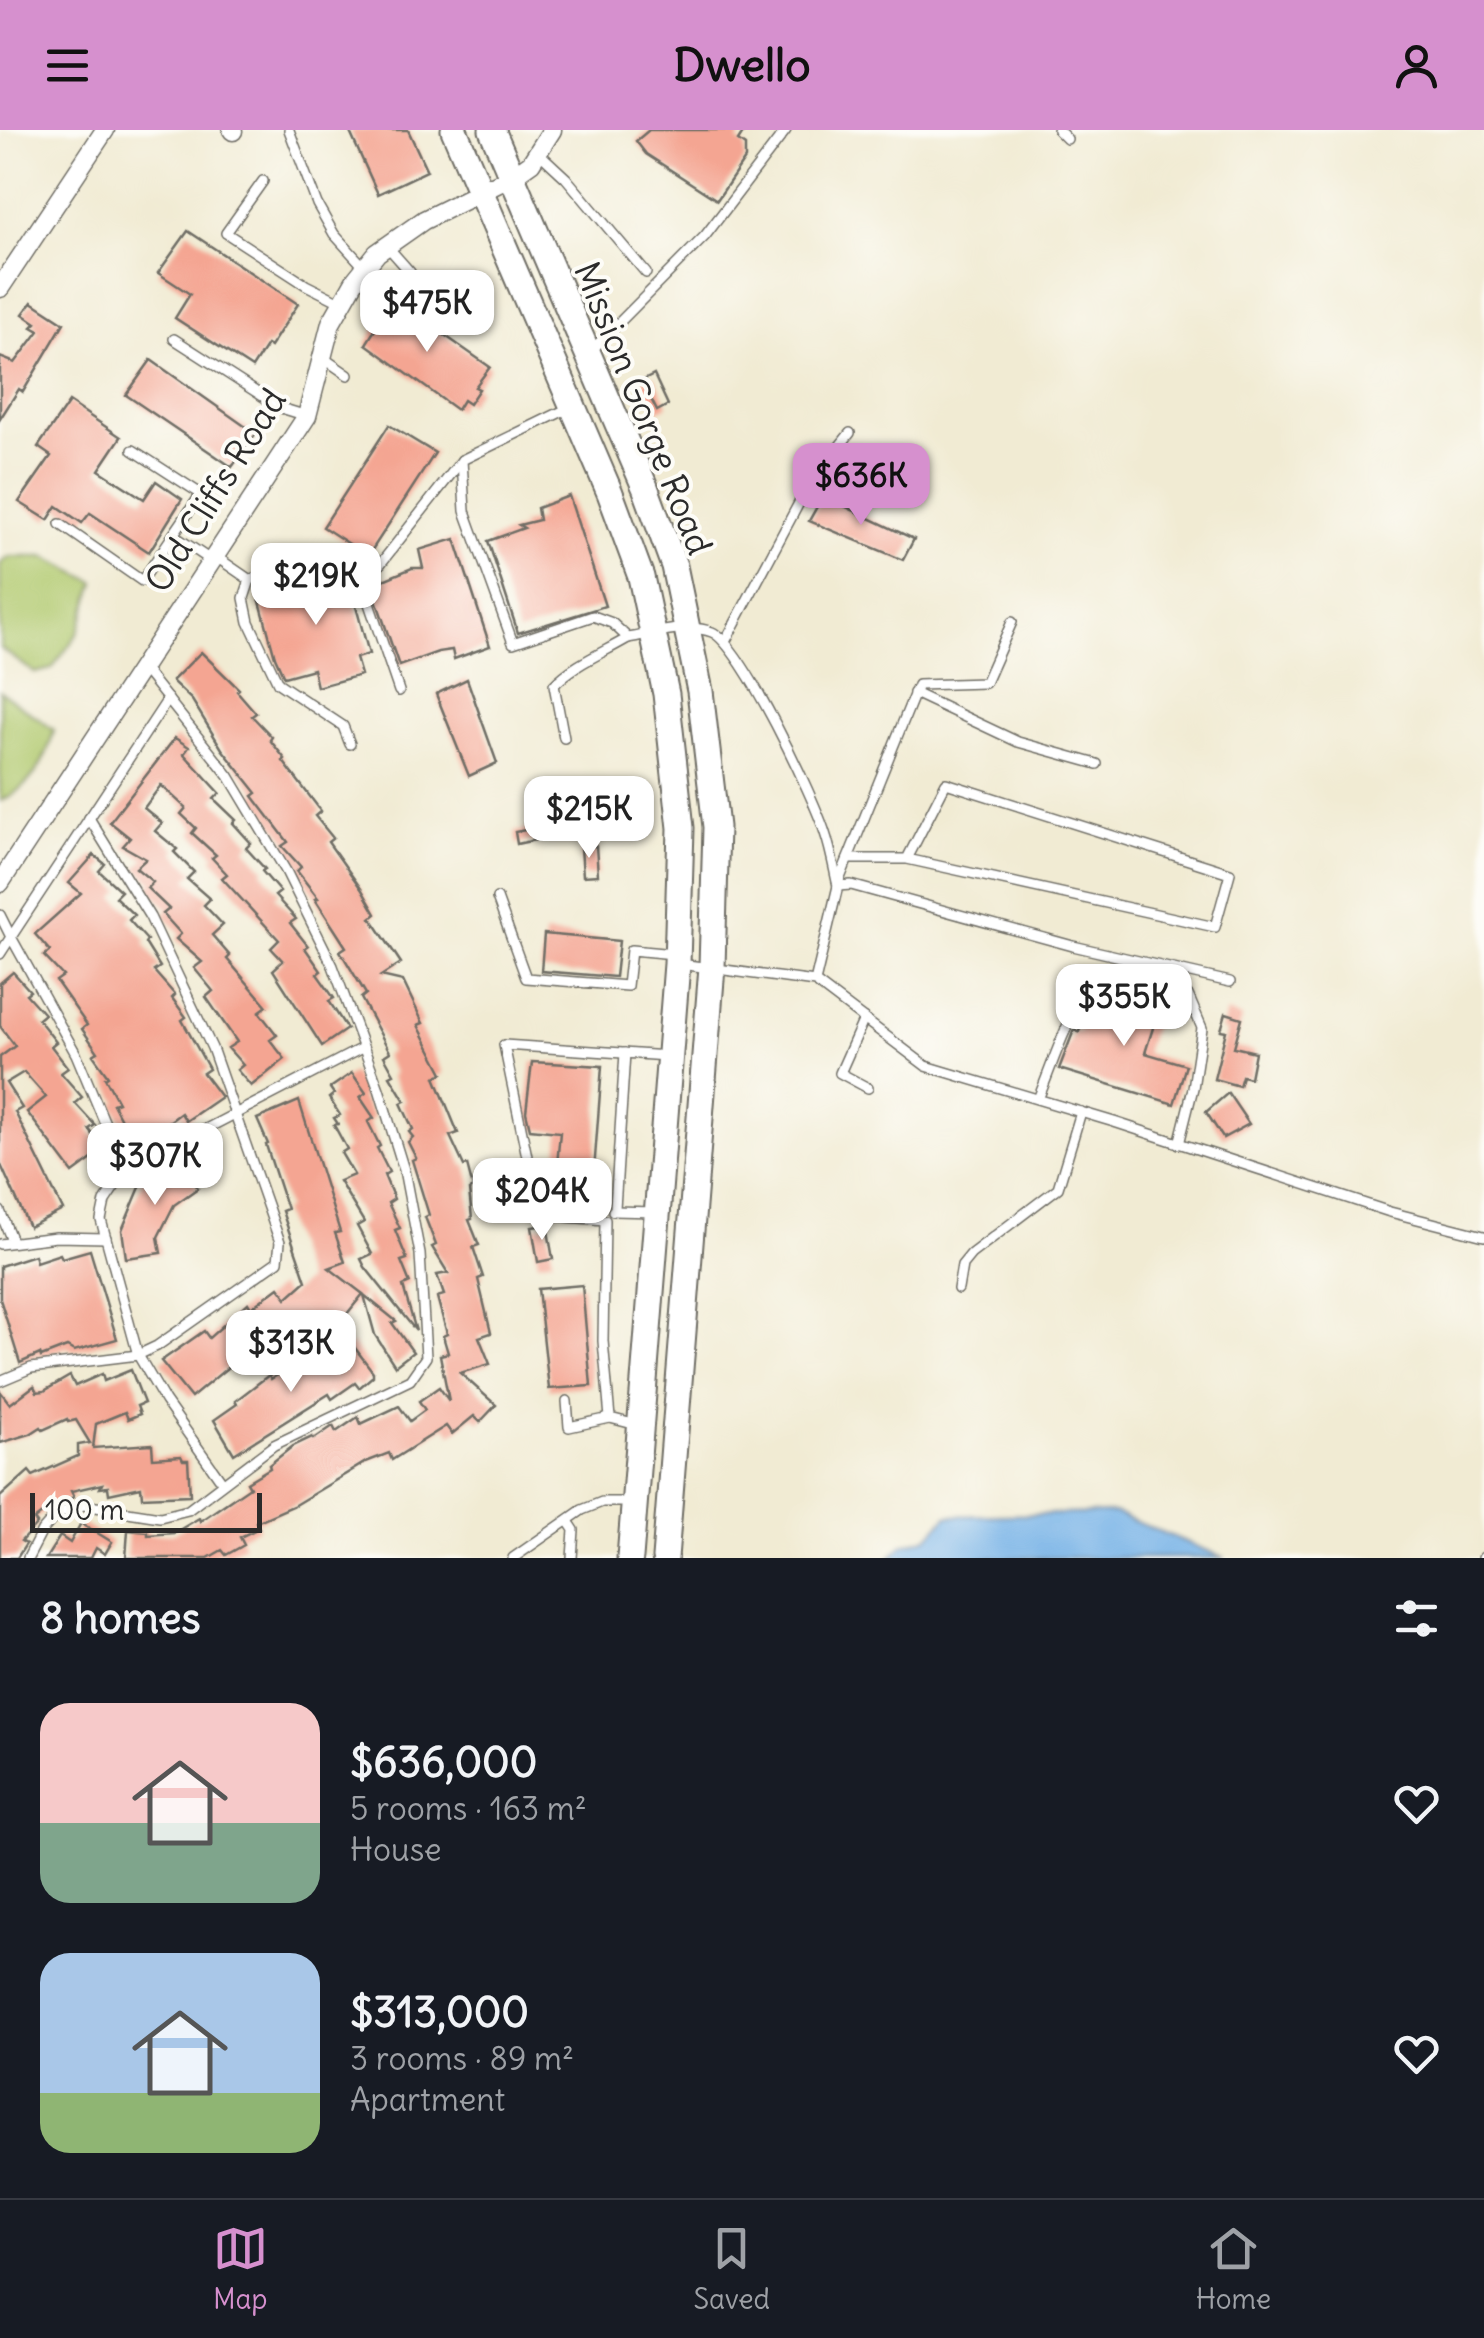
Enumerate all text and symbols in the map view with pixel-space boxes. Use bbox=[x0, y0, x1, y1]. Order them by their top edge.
text: Dwello bbox=[674, 37, 810, 93]
icon: menu bbox=[40, 38, 95, 93]
icon: person bbox=[1389, 38, 1444, 93]
street label: Mission Gorge Road bbox=[565, 255, 723, 561]
pin: $475K bbox=[357, 270, 497, 355]
text: $475K bbox=[382, 282, 472, 323]
street label: Old Cliffs Road bbox=[135, 380, 295, 600]
pin: $636K bbox=[791, 443, 931, 528]
text: $636K bbox=[815, 455, 907, 496]
pin: $219K bbox=[246, 543, 386, 628]
text: $219K bbox=[273, 555, 359, 596]
pin: $215K bbox=[519, 776, 659, 861]
text: $215K bbox=[546, 788, 632, 829]
pin: $355K bbox=[1054, 964, 1194, 1049]
text: $355K bbox=[1078, 976, 1170, 1017]
pin: $307K bbox=[85, 1123, 225, 1208]
text: $307K bbox=[109, 1135, 201, 1176]
pin: $204K bbox=[472, 1158, 612, 1243]
text: $204K bbox=[495, 1170, 589, 1211]
pin: $313K bbox=[221, 1310, 361, 1395]
text: $313K bbox=[248, 1322, 334, 1363]
scale bar bbox=[30, 1488, 262, 1532]
text: 100 m bbox=[45, 1492, 124, 1528]
icon: filters bbox=[1389, 1591, 1444, 1646]
text: 8 homes bbox=[40, 1592, 201, 1644]
text: $636,000 bbox=[350, 1736, 537, 1788]
icon: home bbox=[120, 1743, 240, 1863]
icon: heart bbox=[1389, 1776, 1444, 1831]
text: 5 rooms · 163 m² bbox=[350, 1788, 587, 1829]
text: House bbox=[350, 1829, 441, 1870]
text: $313,000 bbox=[350, 1986, 529, 2038]
icon: home bbox=[120, 1993, 240, 2113]
icon: heart bbox=[1389, 2026, 1444, 2081]
text: 3 rooms · 89 m² bbox=[350, 2038, 574, 2079]
text: Apartment bbox=[350, 2079, 505, 2120]
tab: Map bbox=[213, 2221, 268, 2317]
tab: Saved bbox=[693, 2221, 770, 2317]
tab: Home bbox=[1196, 2221, 1271, 2317]

